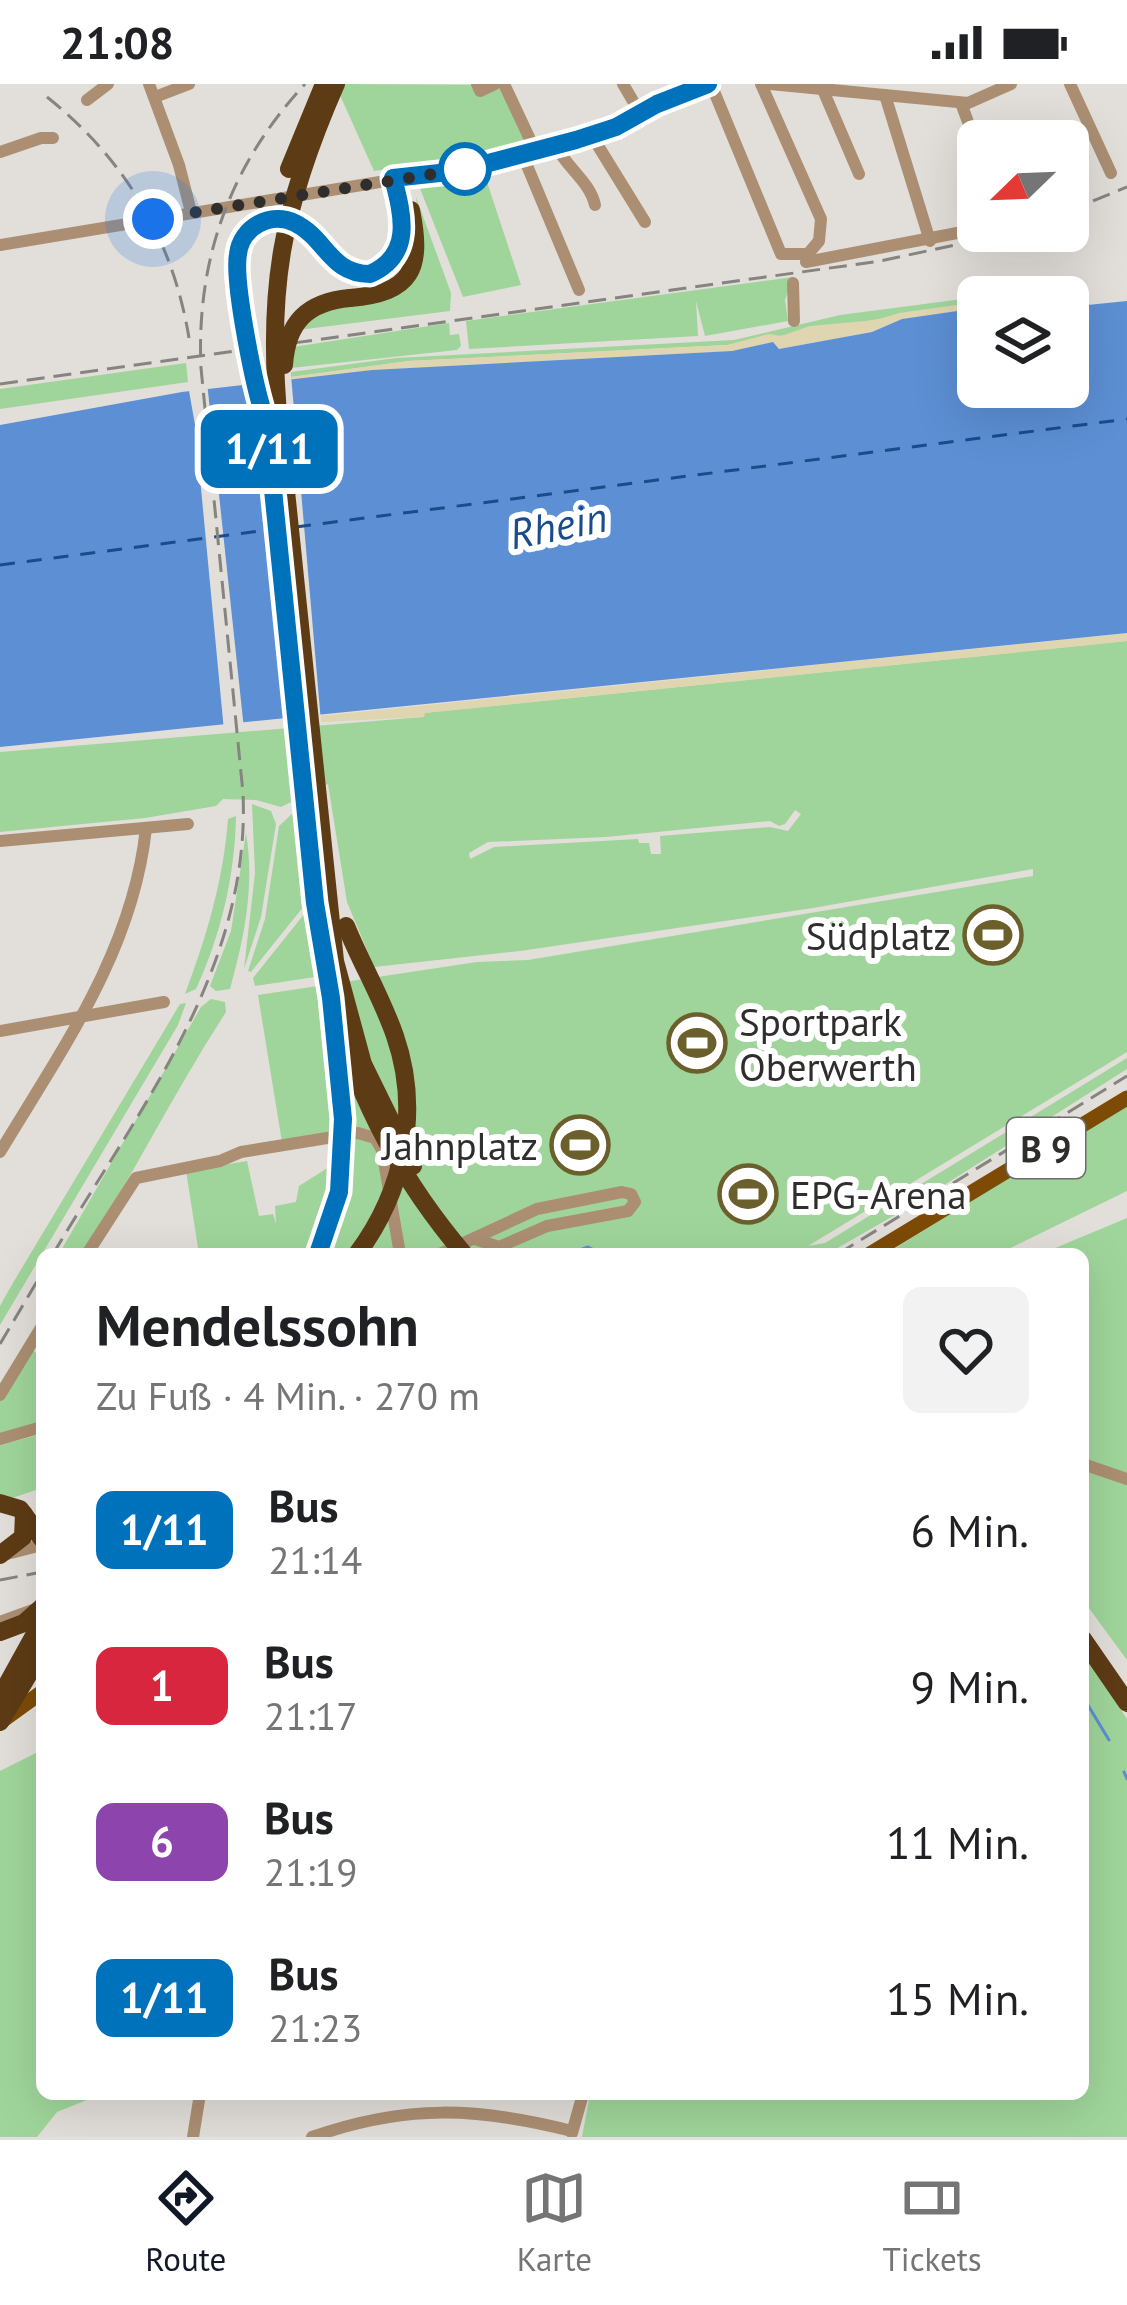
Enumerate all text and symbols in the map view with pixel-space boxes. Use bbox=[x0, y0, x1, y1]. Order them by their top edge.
text: 21:08 bbox=[60, 13, 174, 71]
north arrow bbox=[957, 120, 1089, 252]
map controls bbox=[957, 120, 1089, 408]
unlabelled marker bbox=[440, 144, 490, 194]
your location bbox=[123, 189, 183, 249]
button: layers bbox=[957, 276, 1089, 408]
line badge: 1/11 bbox=[185, 410, 353, 488]
text: 1/11 bbox=[225, 421, 313, 476]
water label: Rhein bbox=[504, 489, 612, 561]
sports icon: Südplatz bbox=[962, 904, 1024, 966]
place label: Südplatz bbox=[806, 910, 951, 961]
place label: Sportpark Oberwerth bbox=[739, 996, 917, 1092]
sports icon: Sportpark Oberwerth bbox=[666, 1012, 728, 1074]
sports icon: Jahnplatz bbox=[549, 1114, 611, 1176]
road number: B 9 bbox=[1007, 1118, 1085, 1178]
place label: Jahnplatz bbox=[380, 1120, 538, 1171]
sports icon: EPG-Arena bbox=[717, 1163, 779, 1225]
place label: EPG-Arena bbox=[790, 1169, 967, 1220]
button: heart bbox=[903, 1287, 1029, 1413]
text: Mendelssohn bbox=[96, 1288, 419, 1362]
text: Zu Fuß · 4 Min. · 270 m bbox=[96, 1370, 480, 1421]
text: Bus bbox=[269, 1476, 338, 1534]
text: 6 Min. bbox=[911, 1501, 1029, 1559]
text: 1/11 bbox=[120, 1502, 209, 1557]
text: 21:14 bbox=[269, 1534, 362, 1585]
text: Bus bbox=[264, 1632, 334, 1690]
text: 9 Min. bbox=[911, 1657, 1029, 1715]
text: 1 bbox=[150, 1658, 174, 1713]
text: 21:17 bbox=[264, 1690, 358, 1741]
text: Bus bbox=[264, 1788, 334, 1846]
text: 11 Min. bbox=[886, 1813, 1029, 1871]
text: 6 bbox=[150, 1814, 174, 1869]
text: 21:19 bbox=[264, 1846, 358, 1897]
text: Bus bbox=[269, 1944, 338, 2002]
text: 15 Min. bbox=[886, 1969, 1029, 2027]
text: 1/11 bbox=[120, 1970, 209, 2025]
text: 21:23 bbox=[269, 2002, 362, 2053]
tab: Route bbox=[145, 2165, 226, 2280]
tab: Karte bbox=[517, 2165, 592, 2280]
tab: Tickets bbox=[882, 2165, 982, 2280]

